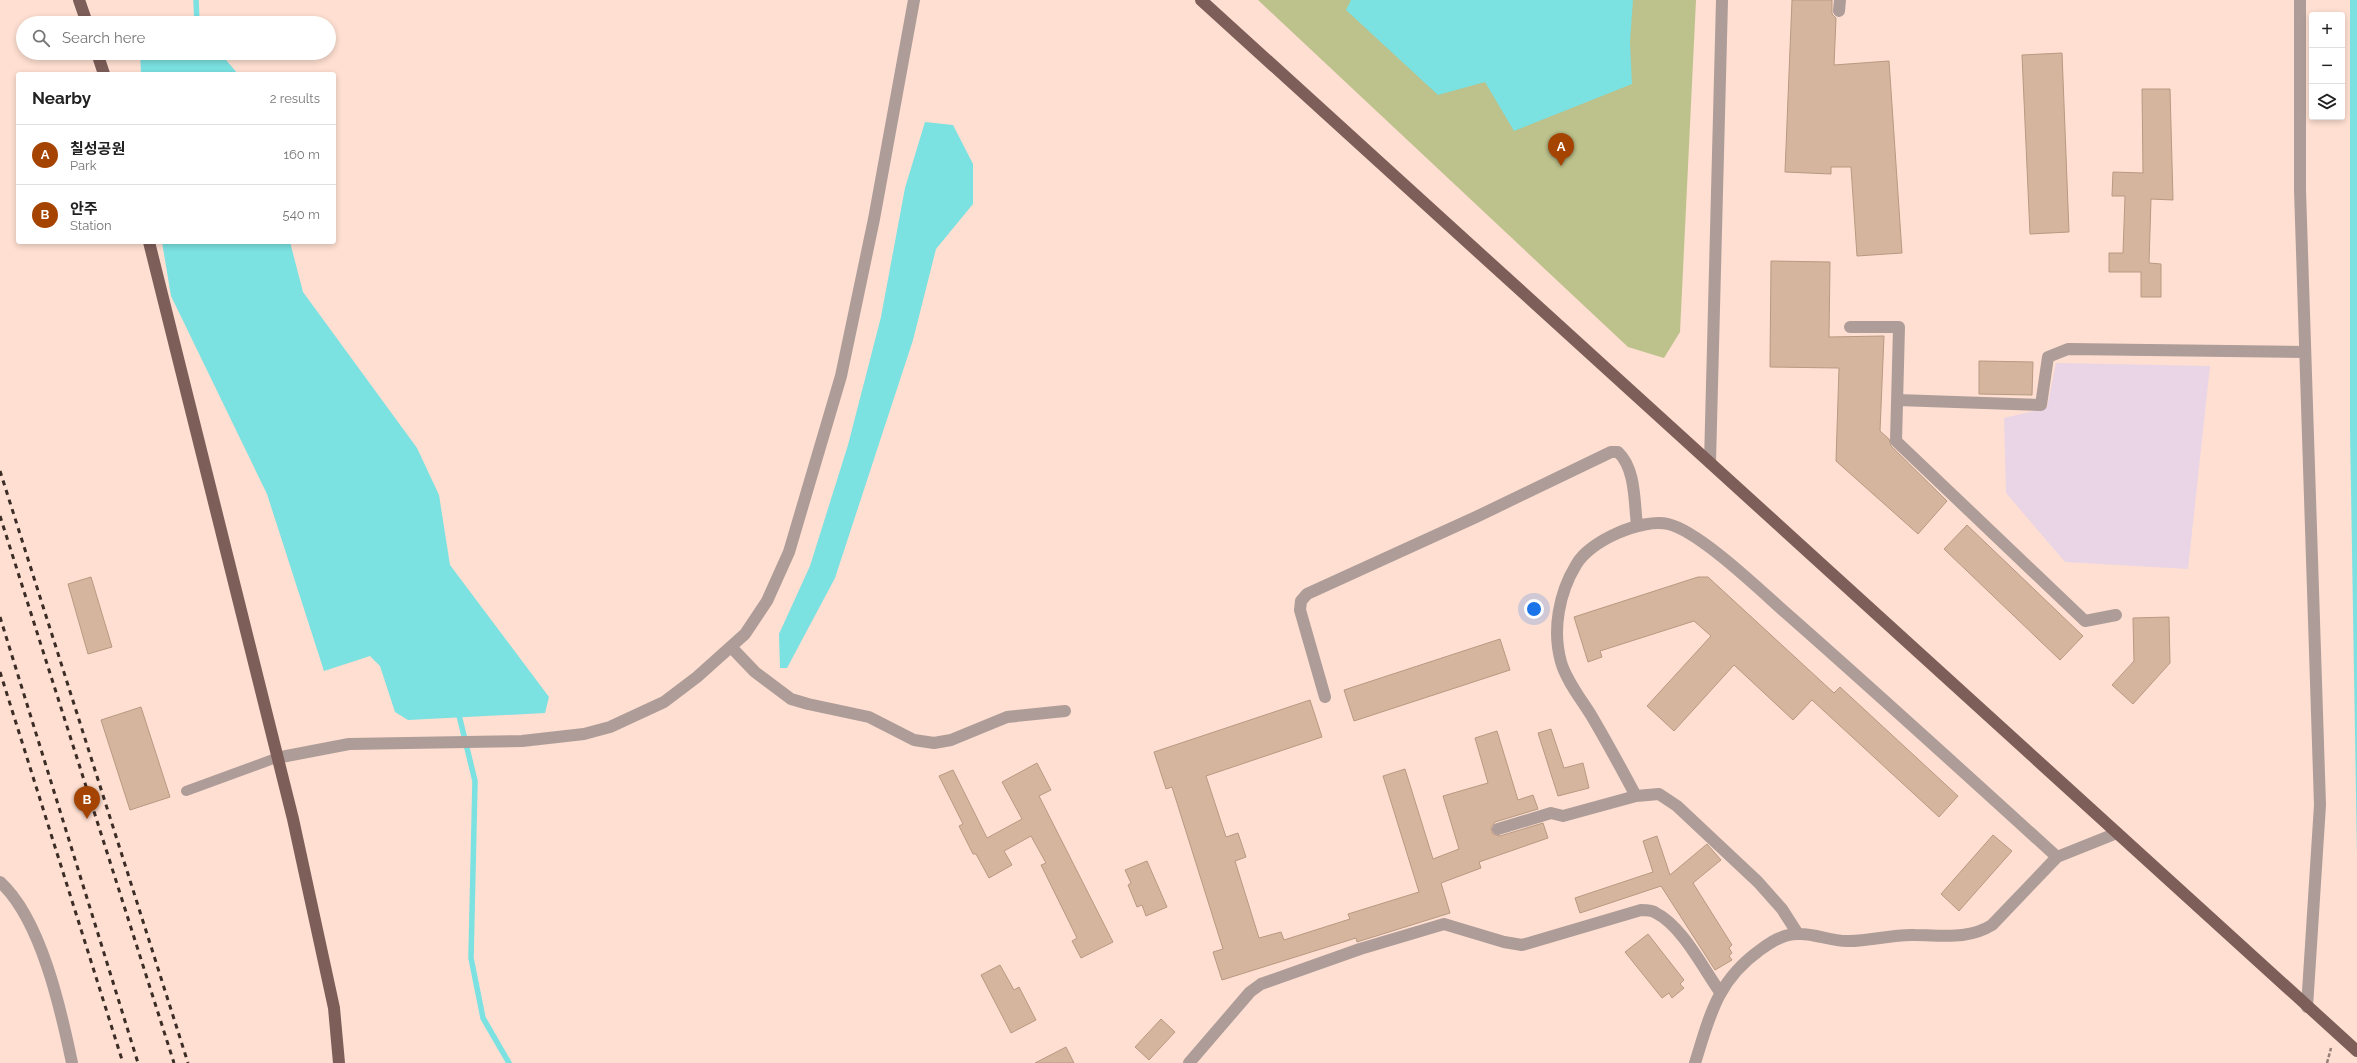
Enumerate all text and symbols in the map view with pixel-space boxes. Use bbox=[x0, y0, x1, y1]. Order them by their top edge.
map controls bbox=[2309, 12, 2345, 120]
button: + bbox=[2309, 12, 2345, 48]
search box bbox=[16, 16, 336, 60]
icon: search bbox=[30, 27, 52, 49]
text: Search here bbox=[62, 29, 145, 47]
button: − bbox=[2309, 48, 2345, 84]
button: layers bbox=[2309, 84, 2345, 120]
text: Nearby bbox=[32, 88, 91, 108]
text: 2 results bbox=[270, 91, 320, 106]
pin: A bbox=[1548, 133, 1574, 166]
text: 칠성공원 bbox=[70, 140, 125, 158]
text: A bbox=[41, 147, 49, 162]
text: 160 m bbox=[283, 147, 320, 162]
text: Park bbox=[70, 158, 97, 173]
text: 안주 bbox=[70, 200, 98, 218]
text: B bbox=[41, 207, 49, 222]
text: 540 m bbox=[283, 207, 320, 222]
text: Station bbox=[70, 218, 112, 233]
your location bbox=[1524, 599, 1544, 619]
pin: B bbox=[74, 786, 100, 819]

